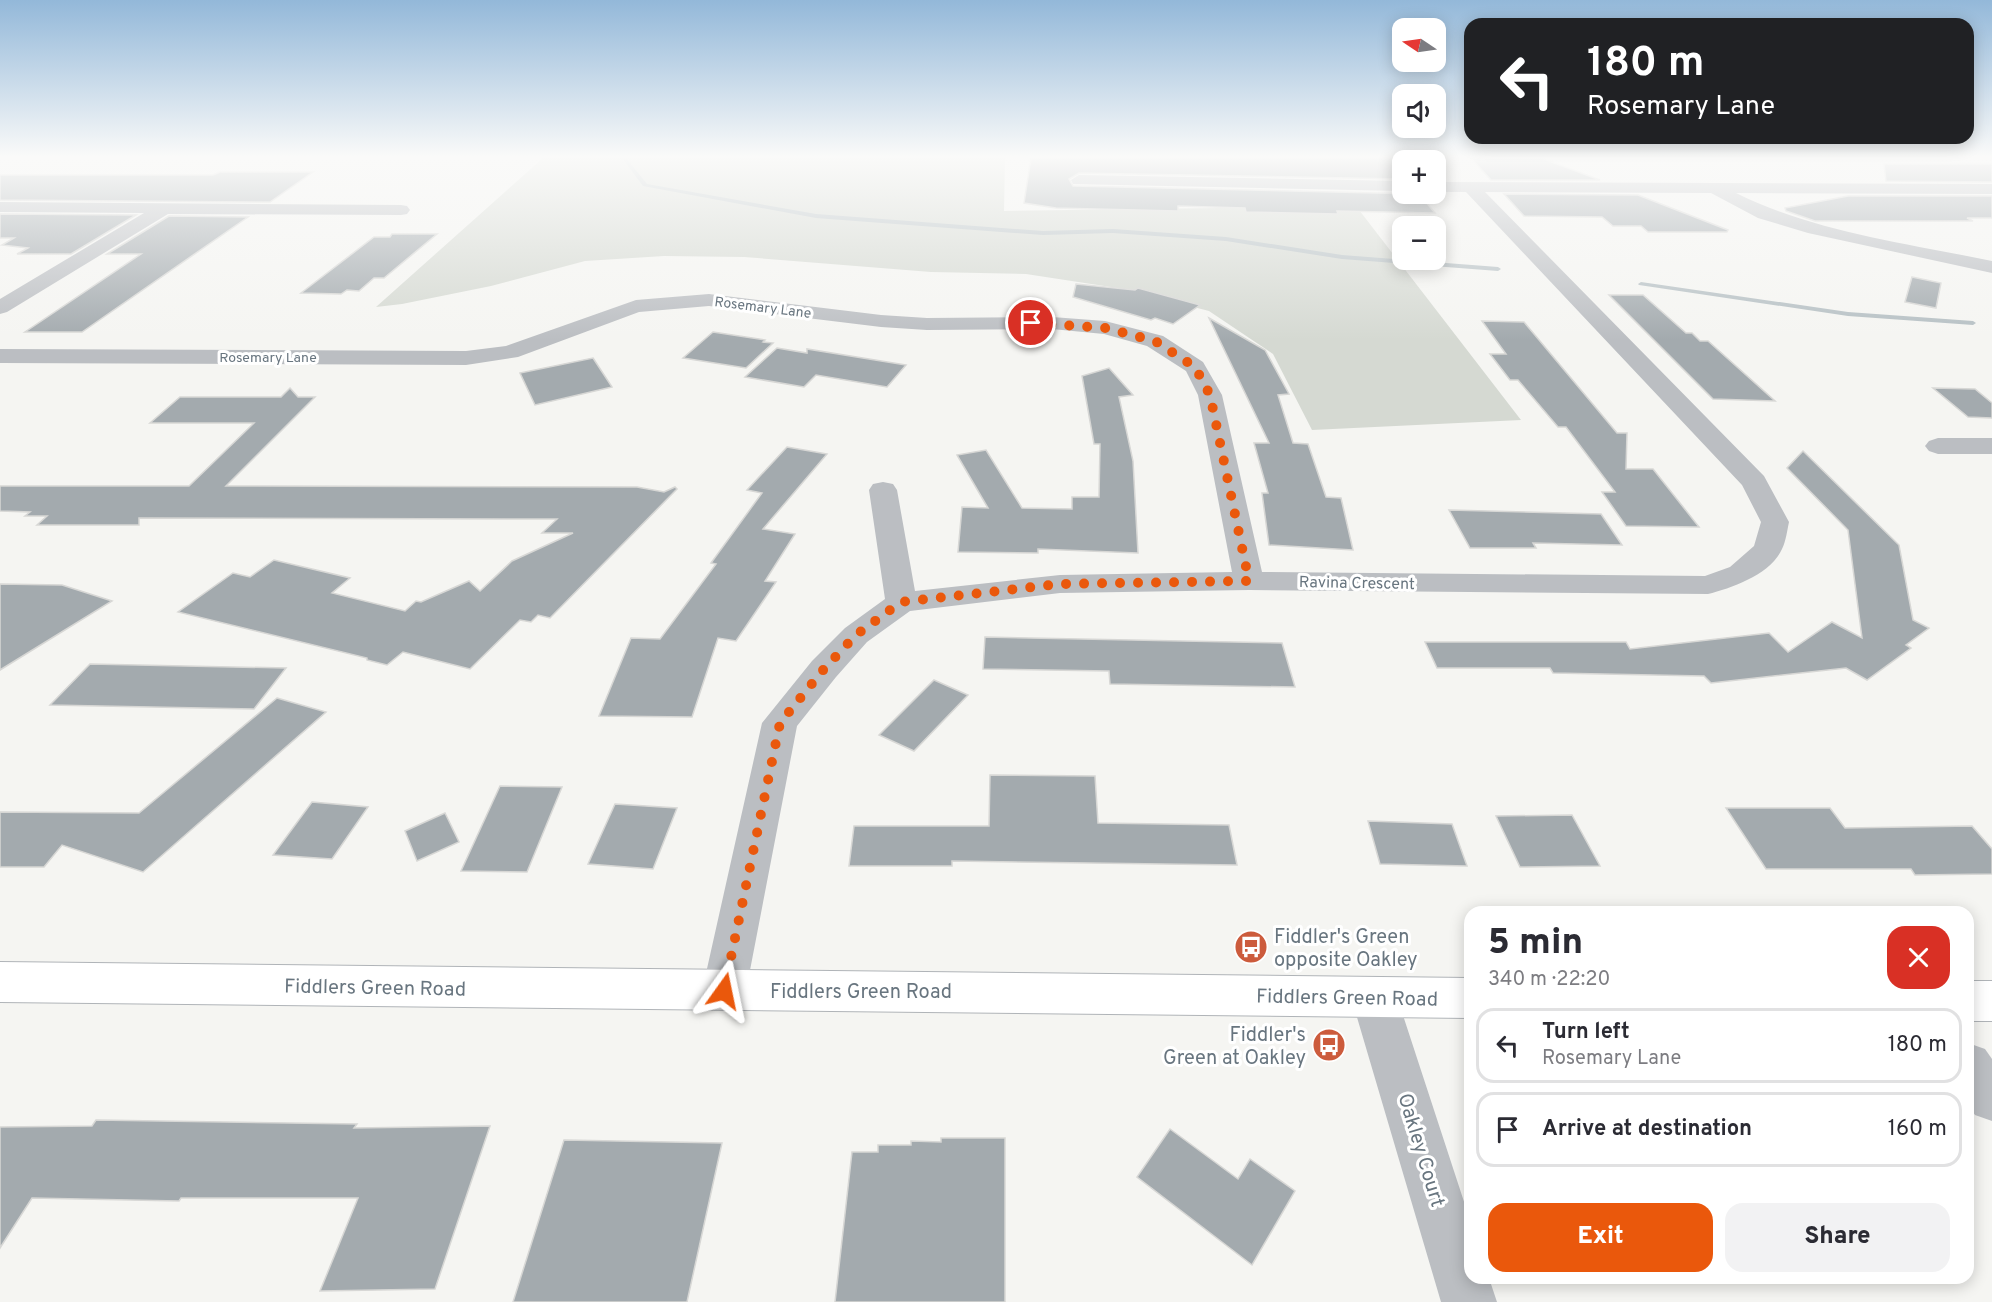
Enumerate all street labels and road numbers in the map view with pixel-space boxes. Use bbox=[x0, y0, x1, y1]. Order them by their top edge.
street label: Rosemary Lane bbox=[713, 294, 812, 323]
street label: Rosemary Lane bbox=[219, 350, 317, 367]
street label: Ravina Crescent bbox=[1299, 573, 1415, 595]
street label: Fiddlers Green Road bbox=[284, 974, 466, 1004]
street label: Fiddlers Green Road bbox=[770, 980, 952, 1006]
street label: Fiddlers Green Road bbox=[1256, 984, 1438, 1014]
street label: Oakley Court bbox=[1390, 1091, 1450, 1211]

